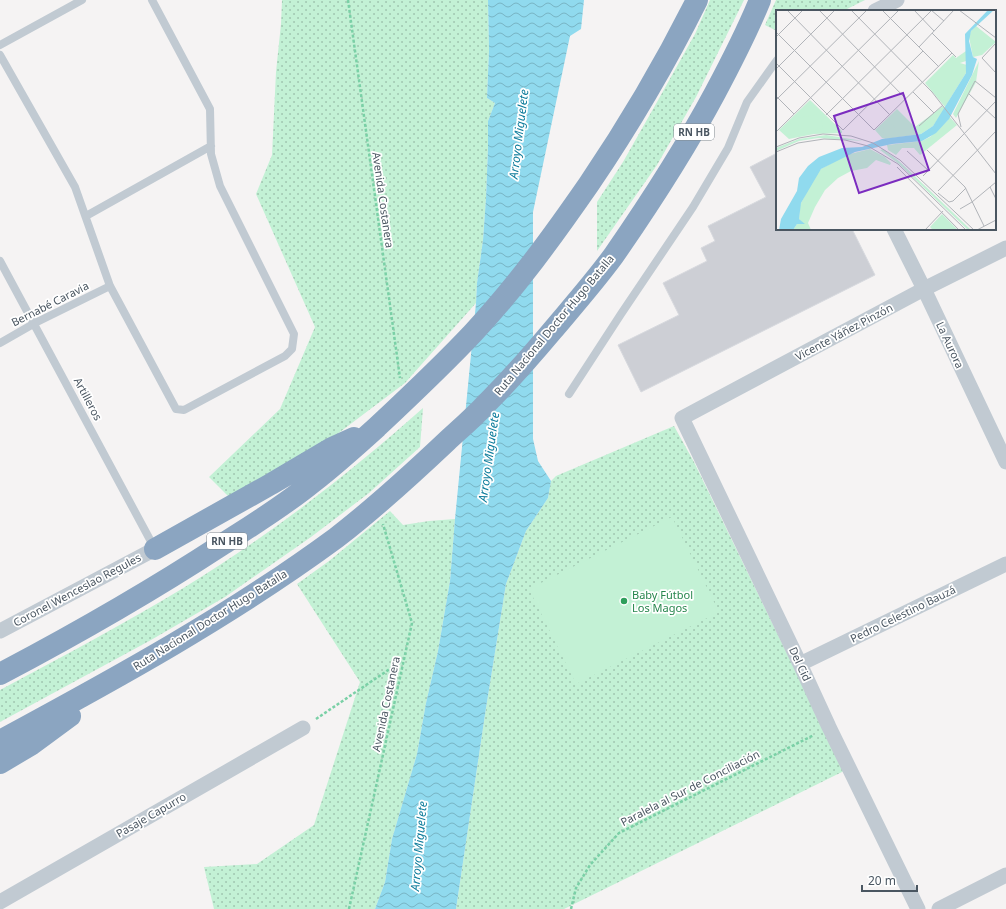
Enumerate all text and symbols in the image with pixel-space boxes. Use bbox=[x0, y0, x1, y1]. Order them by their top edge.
inset map bbox=[776, 10, 996, 230]
water label: Arroyo Miguelete bbox=[504, 88, 532, 181]
road number: RN HB bbox=[674, 124, 714, 140]
street label: Avenida Costanera bbox=[369, 151, 398, 249]
street label: Ruta Nacional Doctor Hugo Batalla bbox=[490, 251, 617, 398]
street label: Bernabé Caravia bbox=[9, 278, 91, 330]
street label: Vicente Yáñez Pinzón bbox=[792, 299, 895, 364]
street label: La Aurora bbox=[933, 319, 968, 371]
street label: Artilleros bbox=[71, 375, 106, 423]
water label: Arroyo Miguelete bbox=[474, 411, 503, 504]
road number: RN HB bbox=[207, 533, 247, 549]
street label: Coronel Wenceslao Regules bbox=[10, 549, 143, 630]
street label: Ruta Nacional Doctor Hugo Batalla bbox=[130, 566, 290, 673]
street label: Pedro Celestino Bauzá bbox=[848, 581, 958, 646]
place label: Baby Fútbol Los Magos bbox=[632, 587, 693, 615]
marker: Baby Fútbol Los Magos bbox=[619, 596, 629, 606]
street label: Del Cid bbox=[786, 644, 815, 683]
street label: Avenida Costanera bbox=[368, 655, 403, 753]
street label: Paralela al Sur de Conciliación bbox=[618, 746, 762, 829]
street label: Pasaje Capurro bbox=[113, 788, 189, 841]
water label: Arroyo Miguelete bbox=[406, 800, 431, 893]
scale bar bbox=[862, 867, 917, 893]
text: 20 m bbox=[868, 872, 896, 889]

